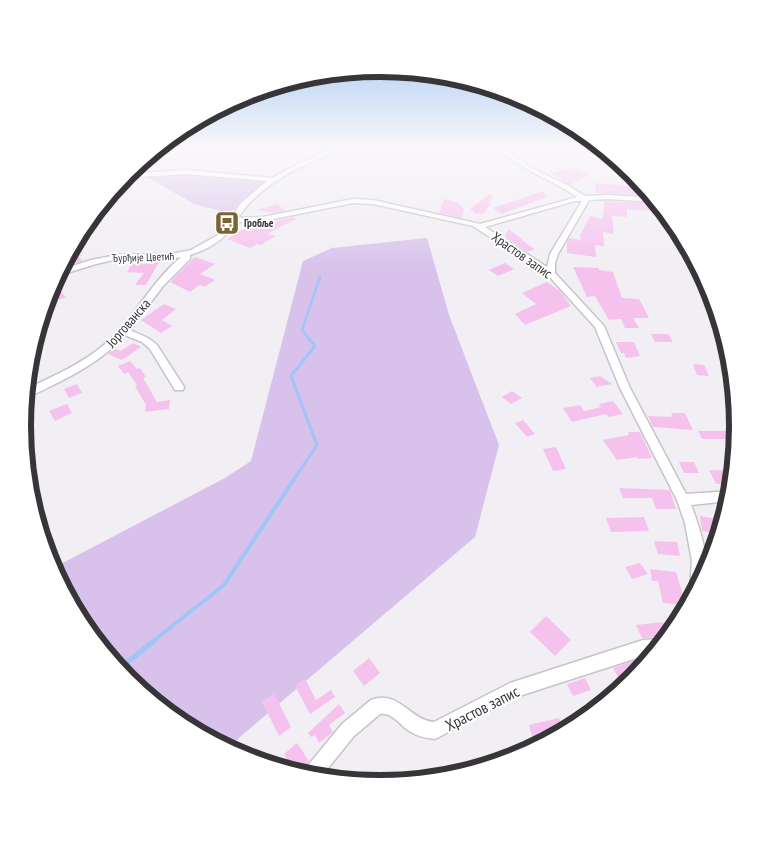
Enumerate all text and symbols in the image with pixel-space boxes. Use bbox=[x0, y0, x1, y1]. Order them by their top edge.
bus stop icon: Гробље bbox=[214, 210, 240, 236]
place label: Гробље bbox=[244, 216, 274, 230]
street label: Храстов запис bbox=[488, 228, 556, 283]
street label: Ђурђије Цветић bbox=[111, 249, 175, 265]
street label: Јоргованска bbox=[101, 295, 154, 352]
street label: Храстов запис bbox=[442, 681, 523, 735]

